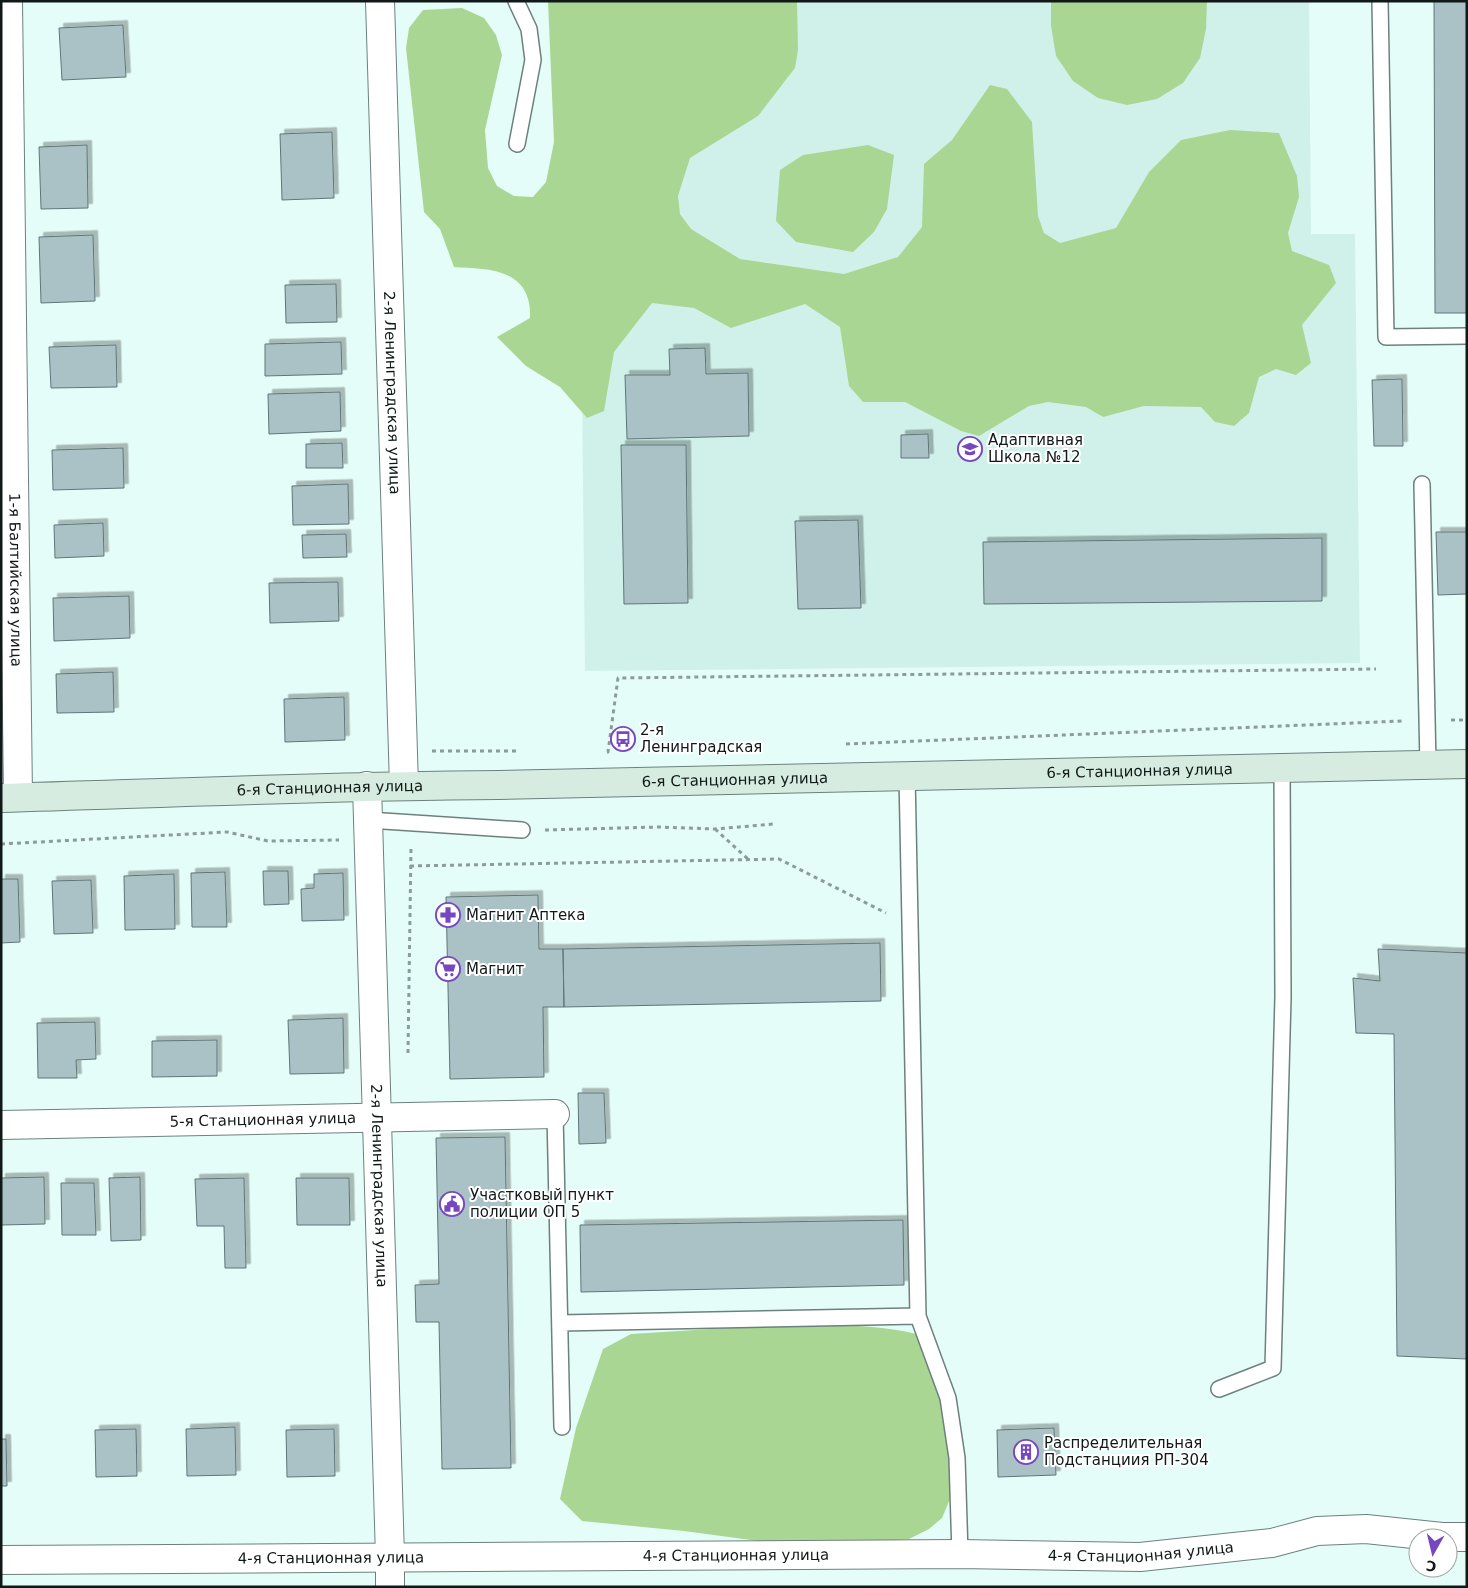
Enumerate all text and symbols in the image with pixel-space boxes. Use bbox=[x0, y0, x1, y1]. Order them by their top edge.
street label: 2-я Ленинградская улица bbox=[380, 291, 404, 495]
place label: Адаптивная Школа №12 bbox=[988, 431, 1083, 466]
school or university icon: Адаптивная Школа №12 bbox=[957, 436, 983, 462]
street label: 1-я Балтийская улица bbox=[5, 493, 25, 667]
place label: 2-я Ленинградская bbox=[640, 721, 762, 756]
bus stop icon: 2-я Ленинградская bbox=[610, 726, 636, 752]
street label: 6-я Станционная улица bbox=[1046, 760, 1233, 782]
street label: 6-я Станционная улица bbox=[641, 769, 828, 791]
street label: 6-я Станционная улица bbox=[236, 777, 423, 799]
pharmacy icon: Магнит Аптека bbox=[435, 902, 461, 928]
place label: Магнит Аптека bbox=[466, 906, 585, 924]
supermarket icon: Магнит bbox=[435, 956, 461, 982]
place label: Магнит bbox=[466, 960, 525, 978]
street label: 2-я Ленинградская улица bbox=[367, 1084, 391, 1288]
street label: 5-я Станционная улица bbox=[170, 1109, 356, 1131]
place label: Участковый пункт полиции ОП 5 bbox=[470, 1186, 614, 1221]
public building icon: Участковый пункт полиции ОП 5 bbox=[439, 1191, 465, 1217]
place label: Распределительная Подстанциия РП-304 bbox=[1044, 1434, 1209, 1469]
building icon: Распределительная Подстанциия РП-304 bbox=[1013, 1439, 1039, 1465]
north arrow bbox=[1408, 1528, 1458, 1578]
street label: 4-я Станционная улица bbox=[1048, 1538, 1235, 1566]
street label: 4-я Станционная улица bbox=[643, 1546, 829, 1565]
street label: 4-я Станционная улица bbox=[238, 1548, 424, 1568]
text: С bbox=[1425, 1557, 1437, 1575]

